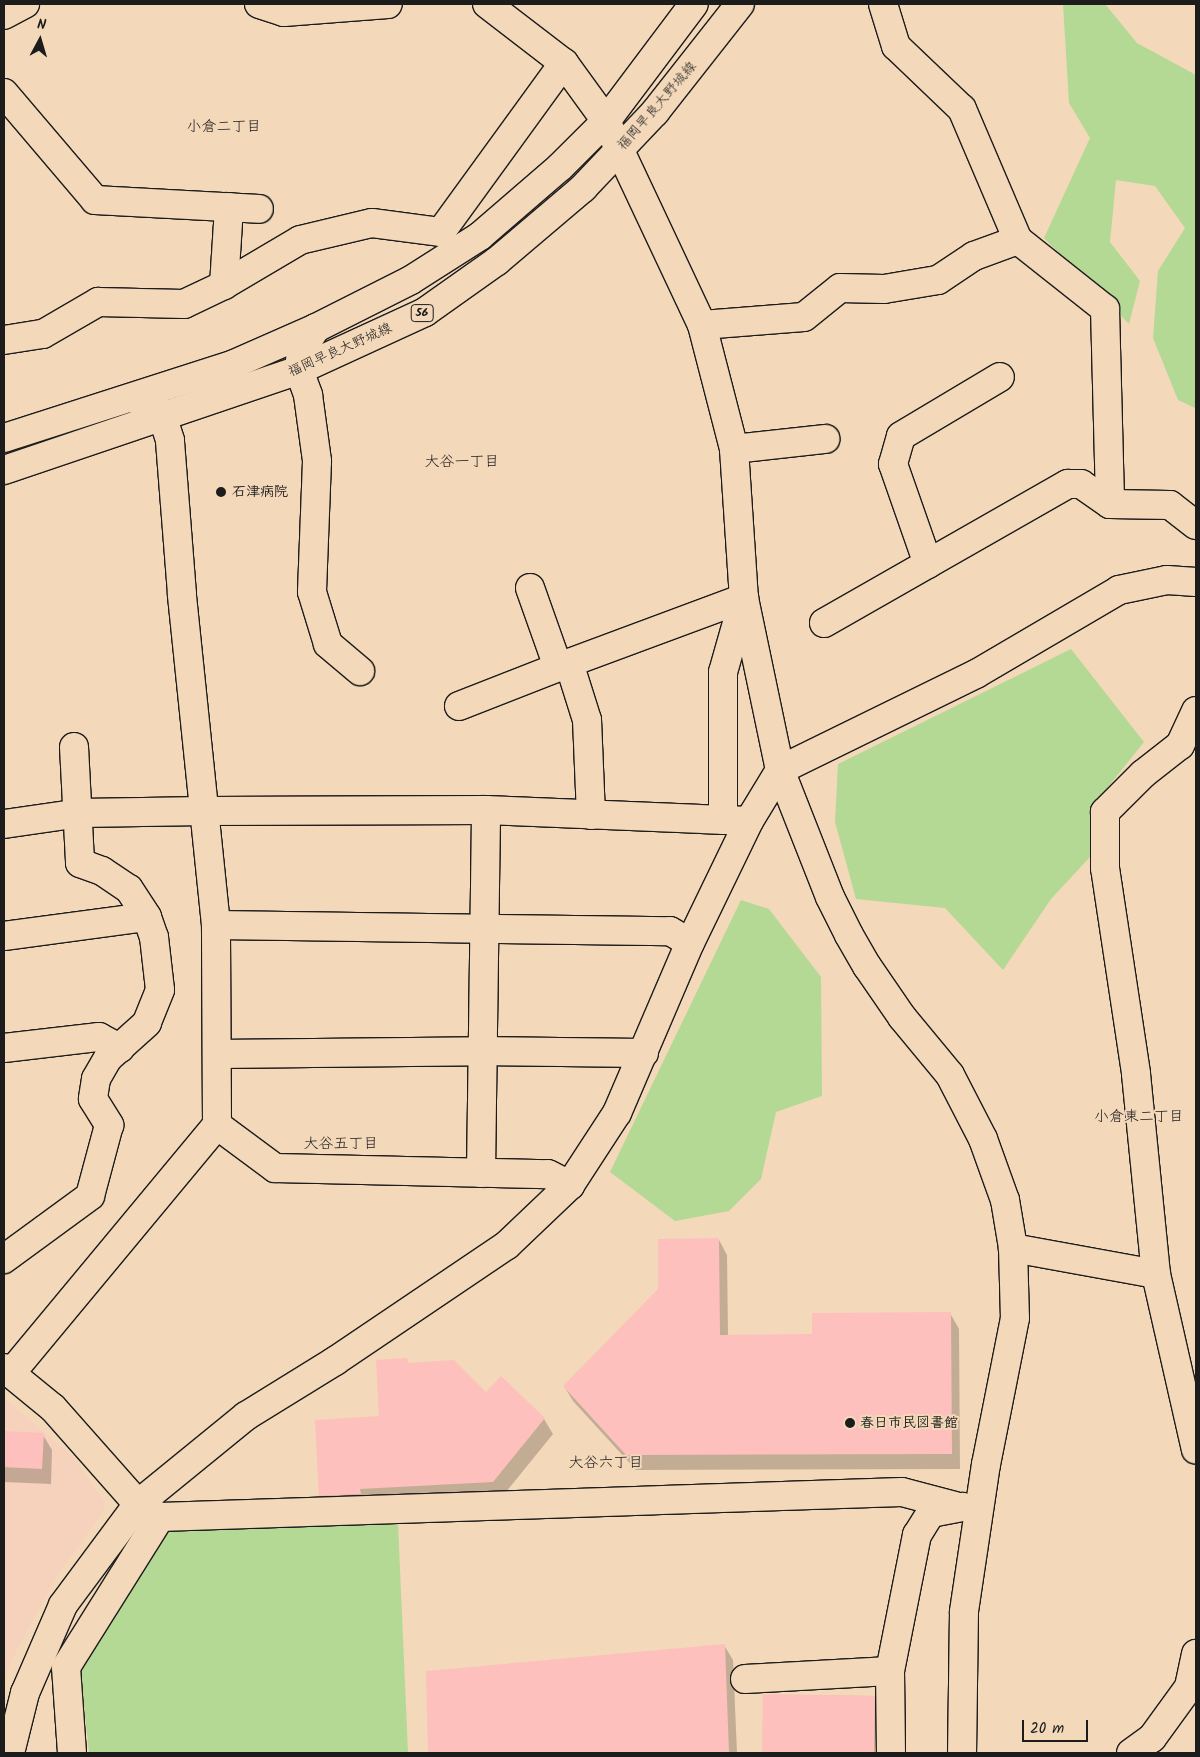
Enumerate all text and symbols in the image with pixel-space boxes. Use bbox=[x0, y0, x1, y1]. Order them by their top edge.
text: N bbox=[36, 14, 47, 36]
north arrow bbox=[15, 15, 65, 65]
street label: 福岡早良大野城線 bbox=[614, 58, 700, 154]
district label: 小倉二丁目 bbox=[187, 119, 261, 137]
road number: 56 bbox=[410, 304, 434, 322]
street label: 福岡早良大野城線 bbox=[285, 320, 395, 380]
district label: 大谷一丁目 bbox=[425, 454, 499, 472]
place label: 石津病院 bbox=[232, 484, 288, 500]
marker: 石津病院 bbox=[214, 485, 228, 499]
district label: 小倉東二丁目 bbox=[1094, 1109, 1184, 1127]
district label: 大谷五丁目 bbox=[304, 1136, 378, 1154]
place label: 春日市民図書館 bbox=[860, 1415, 958, 1431]
marker: 春日市民図書館 bbox=[844, 1417, 856, 1429]
district label: 大谷六丁目 bbox=[569, 1455, 643, 1473]
scale bar bbox=[1025, 1710, 1091, 1742]
text: 20 m bbox=[1030, 1717, 1064, 1741]

